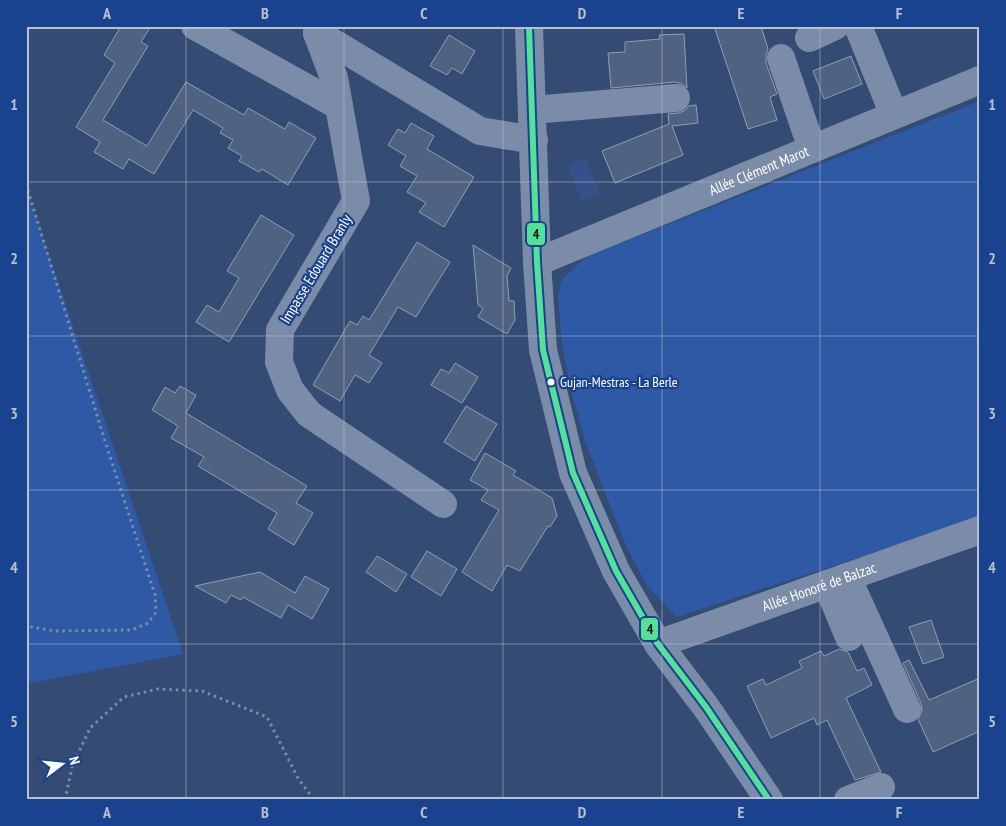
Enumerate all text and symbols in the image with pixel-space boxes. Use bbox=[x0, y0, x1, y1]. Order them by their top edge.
text: A bbox=[102, 3, 112, 23]
text: B bbox=[261, 3, 269, 23]
text: C bbox=[420, 3, 428, 23]
text: D bbox=[578, 3, 587, 23]
text: E bbox=[738, 3, 745, 23]
text: F bbox=[896, 3, 903, 23]
text: 1 bbox=[10, 94, 18, 114]
text: 1 bbox=[988, 94, 996, 114]
street label: Allée Clément Marot bbox=[706, 141, 812, 199]
street label: Impasse Edouard Branly bbox=[276, 210, 356, 327]
line badge: 4 bbox=[526, 222, 546, 246]
text: 4 bbox=[533, 225, 540, 243]
text: 2 bbox=[10, 248, 18, 268]
text: 2 bbox=[988, 248, 996, 268]
place label: Gujan-Mestras - La Berle bbox=[560, 373, 678, 391]
marker: Gujan-Mestras - La Berle bbox=[546, 377, 556, 387]
text: 3 bbox=[10, 403, 18, 423]
text: 3 bbox=[988, 403, 996, 423]
text: 4 bbox=[10, 557, 18, 577]
street label: Allée Honoré de Balzac bbox=[759, 557, 879, 615]
text: 4 bbox=[988, 557, 996, 577]
line badge: 4 bbox=[640, 617, 659, 641]
text: 4 bbox=[647, 620, 654, 638]
text: 5 bbox=[10, 711, 18, 731]
text: 5 bbox=[988, 711, 996, 731]
north arrow bbox=[38, 738, 88, 788]
text: N bbox=[65, 754, 84, 767]
text: A bbox=[102, 802, 112, 822]
text: B bbox=[261, 802, 269, 822]
text: C bbox=[420, 802, 428, 822]
text: D bbox=[578, 802, 587, 822]
text: E bbox=[738, 802, 745, 822]
text: F bbox=[896, 802, 903, 822]

